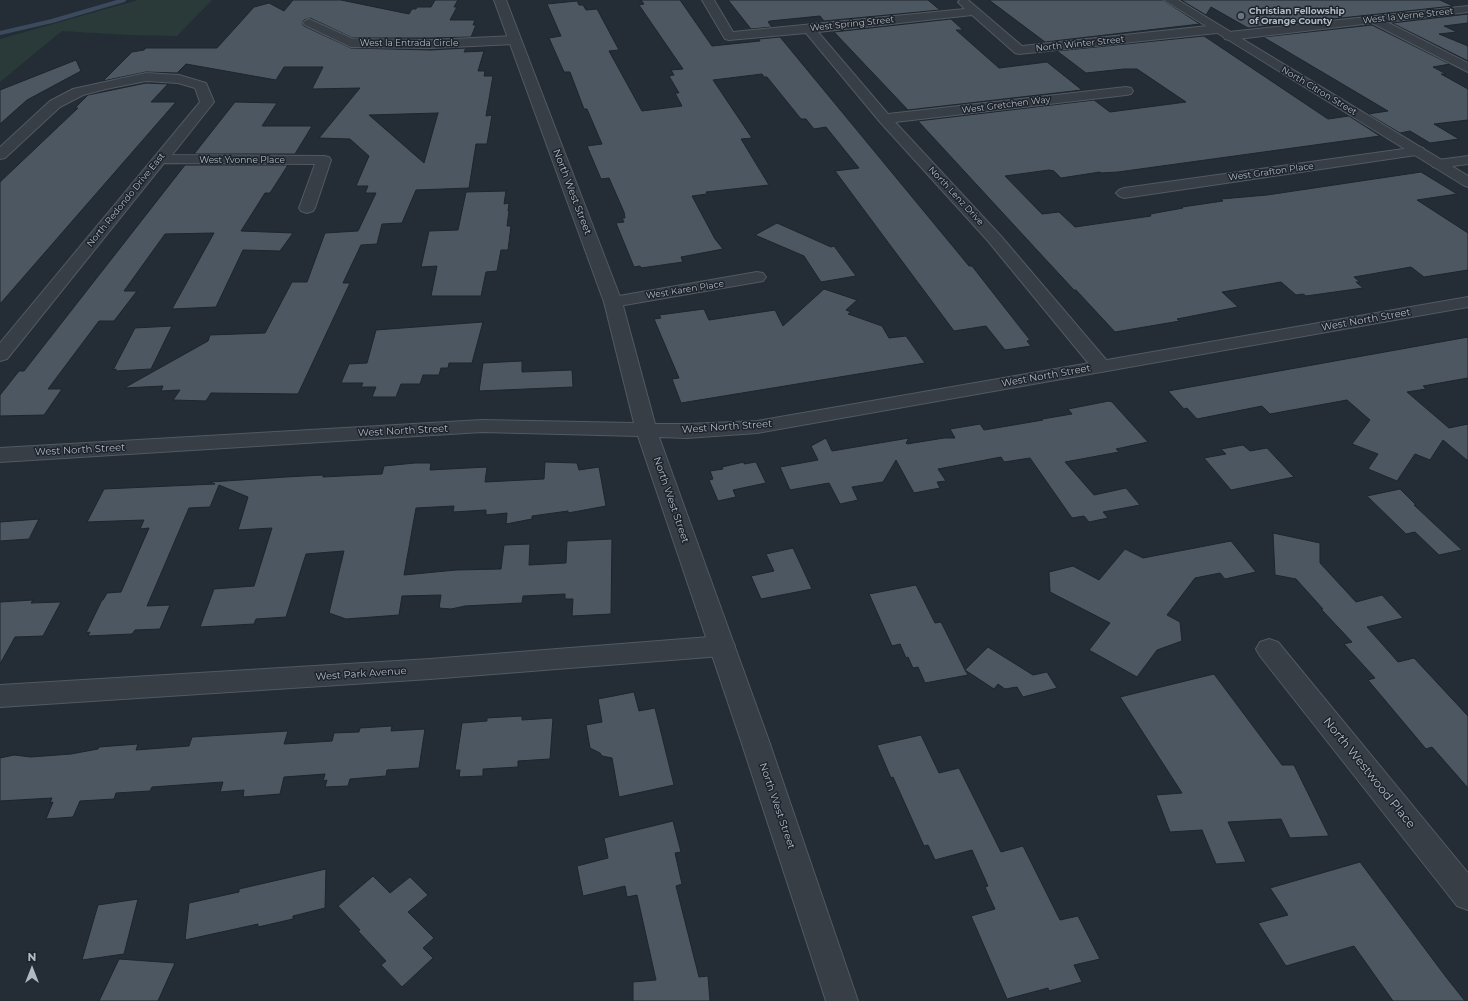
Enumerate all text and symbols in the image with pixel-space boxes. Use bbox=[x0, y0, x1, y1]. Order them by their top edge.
place label: Christian Fellowship of Orange County bbox=[1249, 6, 1345, 27]
street label: West la Verne Street bbox=[1362, 6, 1454, 26]
marker: Christian Fellowship of Orange County bbox=[1236, 11, 1246, 21]
street label: West Spring Street bbox=[809, 14, 895, 34]
street label: North Winter Street bbox=[1035, 34, 1125, 54]
street label: West la Entrada Circle bbox=[360, 38, 458, 48]
street label: North Citron Street bbox=[1279, 64, 1359, 118]
street label: West Gretchen Way bbox=[961, 94, 1051, 116]
street label: North West Street bbox=[550, 148, 594, 236]
street label: North Redondo Drive East bbox=[85, 151, 167, 249]
street label: West Yvonne Place bbox=[199, 155, 285, 165]
street label: West Grafton Place bbox=[1228, 161, 1314, 183]
street label: North Lenz Drive bbox=[926, 164, 986, 228]
street label: West Karen Place bbox=[645, 278, 725, 302]
street label: West North Street bbox=[1320, 306, 1412, 334]
street label: West North Street bbox=[1000, 362, 1092, 390]
street label: West North Street bbox=[681, 418, 773, 436]
street label: West North Street bbox=[358, 423, 448, 439]
street label: West North Street bbox=[35, 442, 125, 458]
street label: North West Street bbox=[651, 455, 691, 545]
street label: West Park Avenue bbox=[315, 665, 407, 683]
street label: North Westwood Place bbox=[1320, 715, 1418, 831]
street label: North West Street bbox=[757, 761, 797, 851]
north arrow bbox=[12, 949, 52, 989]
text: N bbox=[28, 950, 36, 964]

